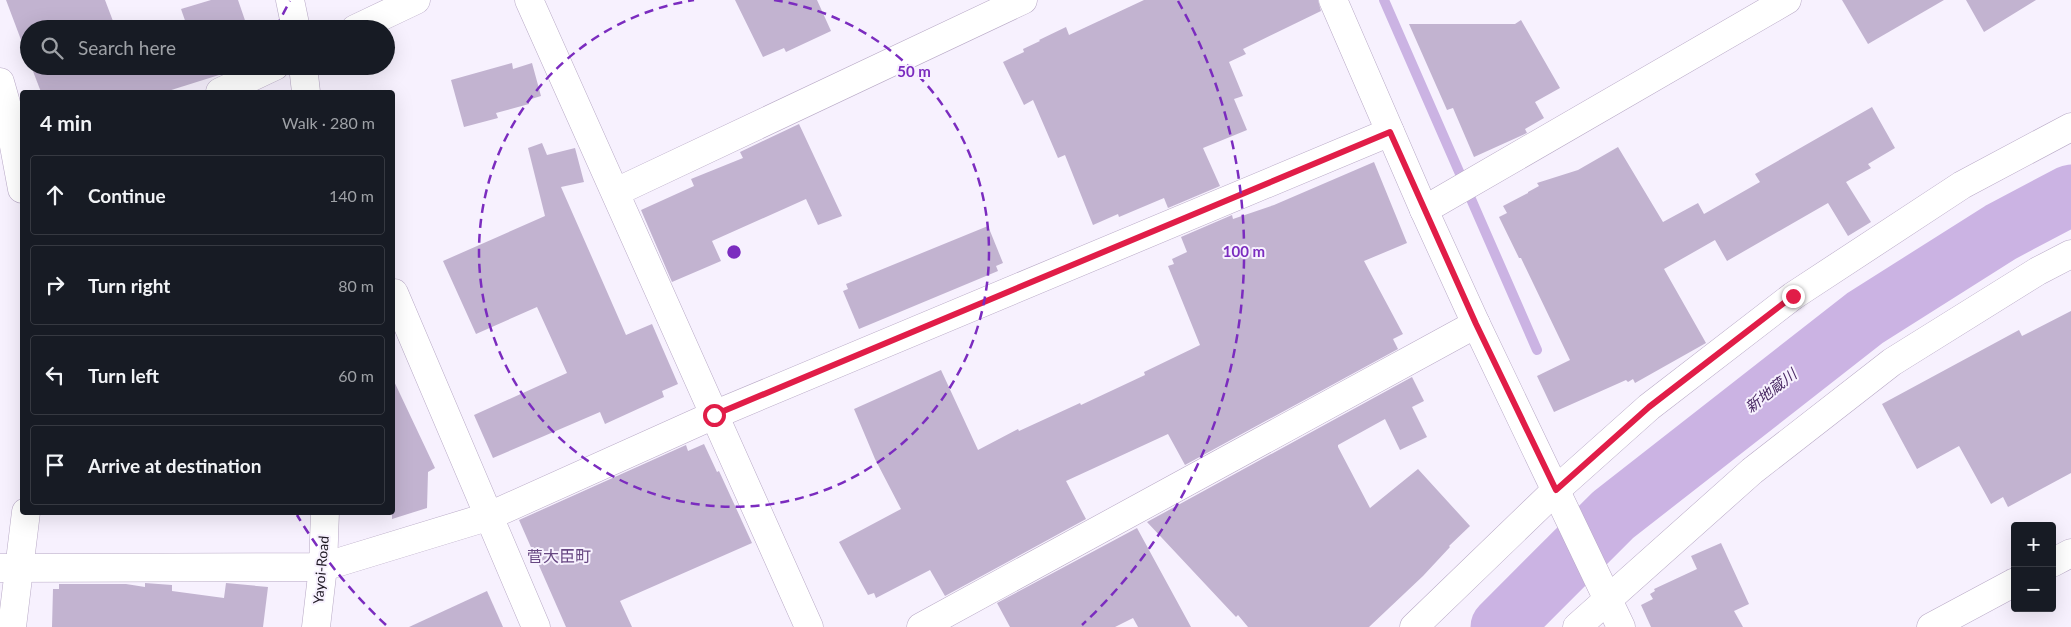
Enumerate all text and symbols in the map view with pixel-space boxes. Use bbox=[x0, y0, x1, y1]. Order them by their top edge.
search box bbox=[20, 20, 395, 75]
icon: search bbox=[38, 34, 66, 62]
text: Search here bbox=[78, 36, 176, 59]
text: 50 m bbox=[897, 62, 931, 80]
text: 4 min bbox=[40, 110, 92, 135]
text: Walk · 280 m bbox=[282, 113, 375, 132]
icon: ahead bbox=[41, 181, 69, 209]
text: Continue bbox=[88, 184, 166, 207]
text: 140 m bbox=[329, 186, 374, 205]
text: 100 m bbox=[1223, 242, 1265, 260]
centre of rings bbox=[725, 243, 743, 261]
icon: right bbox=[41, 271, 69, 299]
text: Turn right bbox=[88, 274, 170, 297]
text: 80 m bbox=[338, 276, 374, 295]
route end bbox=[1782, 285, 1805, 308]
icon: left bbox=[41, 361, 69, 389]
water label: 新地蔵川 bbox=[1741, 363, 1801, 416]
text: Turn left bbox=[88, 364, 159, 387]
text: 60 m bbox=[338, 366, 374, 385]
route start bbox=[703, 404, 726, 427]
icon: arrive bbox=[41, 451, 69, 479]
text: Arrive at destination bbox=[88, 454, 261, 477]
map controls bbox=[2011, 522, 2056, 612]
button: + bbox=[2011, 522, 2056, 567]
street label: Yayoi-Road bbox=[309, 535, 332, 605]
district label: 菅大臣町 bbox=[527, 546, 591, 565]
button: − bbox=[2011, 567, 2056, 612]

